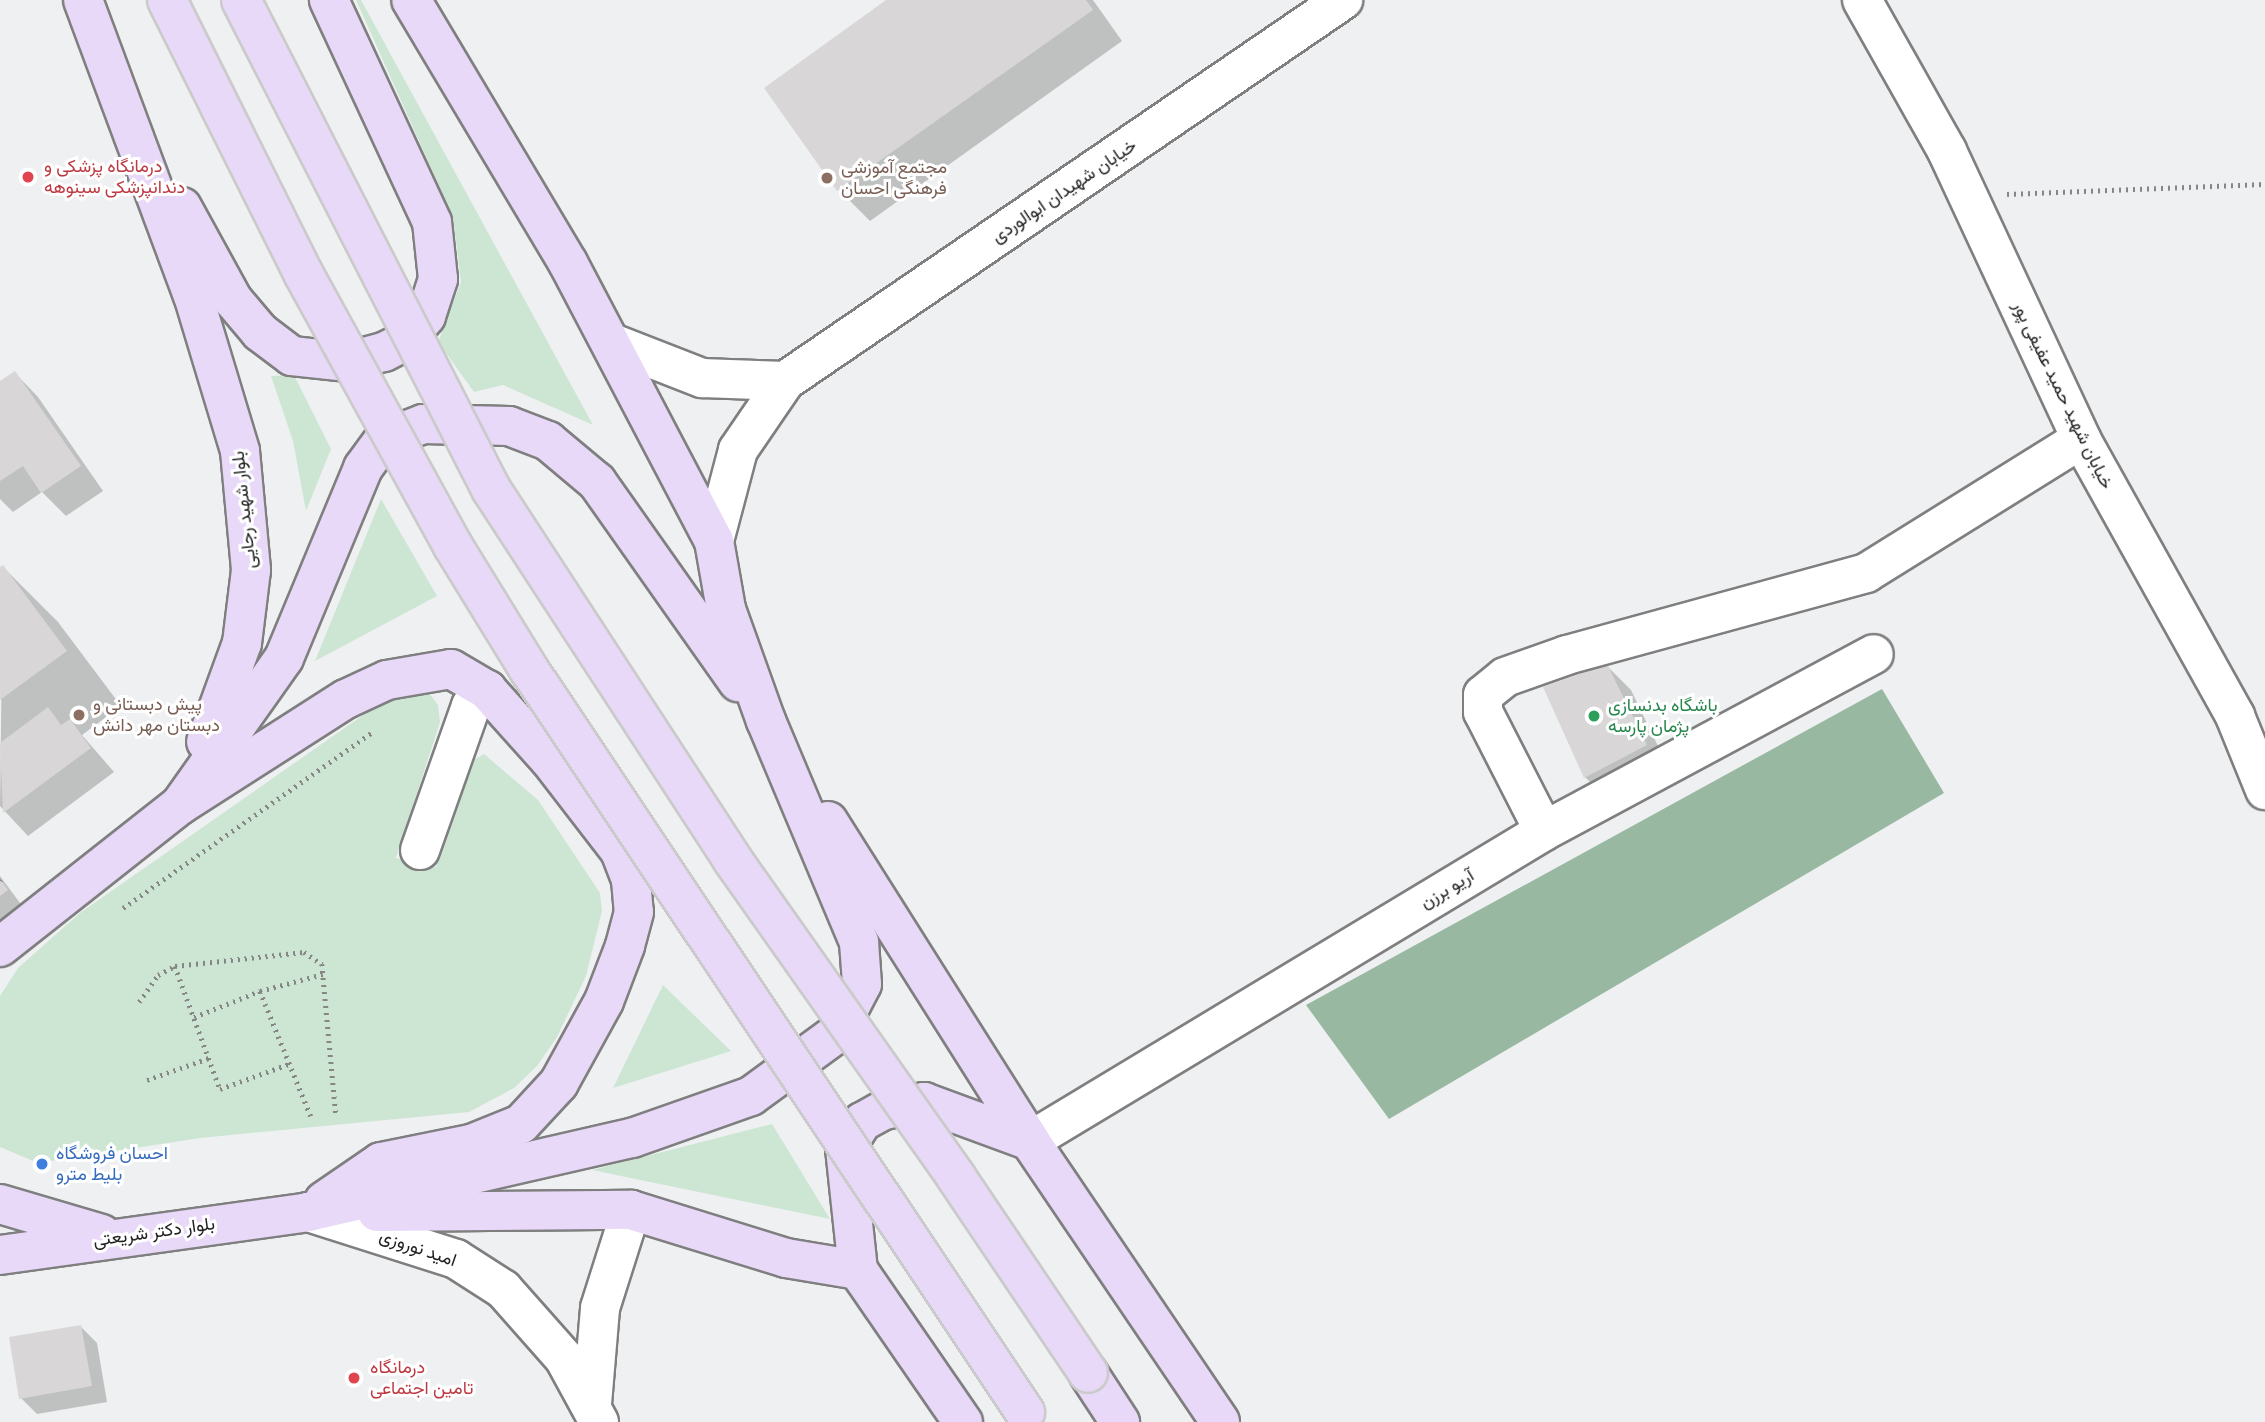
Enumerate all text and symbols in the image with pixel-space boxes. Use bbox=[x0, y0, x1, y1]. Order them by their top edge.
street label: خیابان شهیدان ابوالوردی bbox=[987, 134, 1141, 248]
place label: درمانگاه پزشکی و دندانپزشکی سینوهه bbox=[44, 156, 185, 198]
place label: مجتمع آموزشی فرهنگی احسان bbox=[841, 157, 947, 200]
marker: درمانگاه پزشکی و دندانپزشکی سینوهه bbox=[18, 167, 38, 187]
marker: مجتمع آموزشی فرهنگی احسان bbox=[819, 170, 835, 186]
street label: خیابان شهید حمید عفیفی پور bbox=[2008, 298, 2118, 492]
street label: بلوار شهید رجایی bbox=[227, 450, 261, 570]
place label: پیش دبستانی و دبستان مهر دانش bbox=[93, 694, 220, 736]
place label: باشگاه بدنسازی پژمان پارسه bbox=[1608, 695, 1717, 738]
marker: پیش دبستانی و دبستان مهر دانش bbox=[71, 707, 87, 723]
marker: باشگاه بدنسازی پژمان پارسه bbox=[1586, 708, 1602, 724]
street label: آریو برزن bbox=[1416, 865, 1478, 913]
place label: احسان فروشگاه بلیط مترو bbox=[56, 1143, 168, 1186]
marker: احسان فروشگاه بلیط مترو bbox=[34, 1156, 50, 1172]
street label: بلوار دکتر شریعتی bbox=[92, 1213, 216, 1251]
street label: امید نوروزی bbox=[377, 1225, 459, 1271]
place label: درمانگاه تامین اجتماعی bbox=[370, 1357, 473, 1400]
marker: درمانگاه تامین اجتماعی bbox=[344, 1368, 364, 1388]

